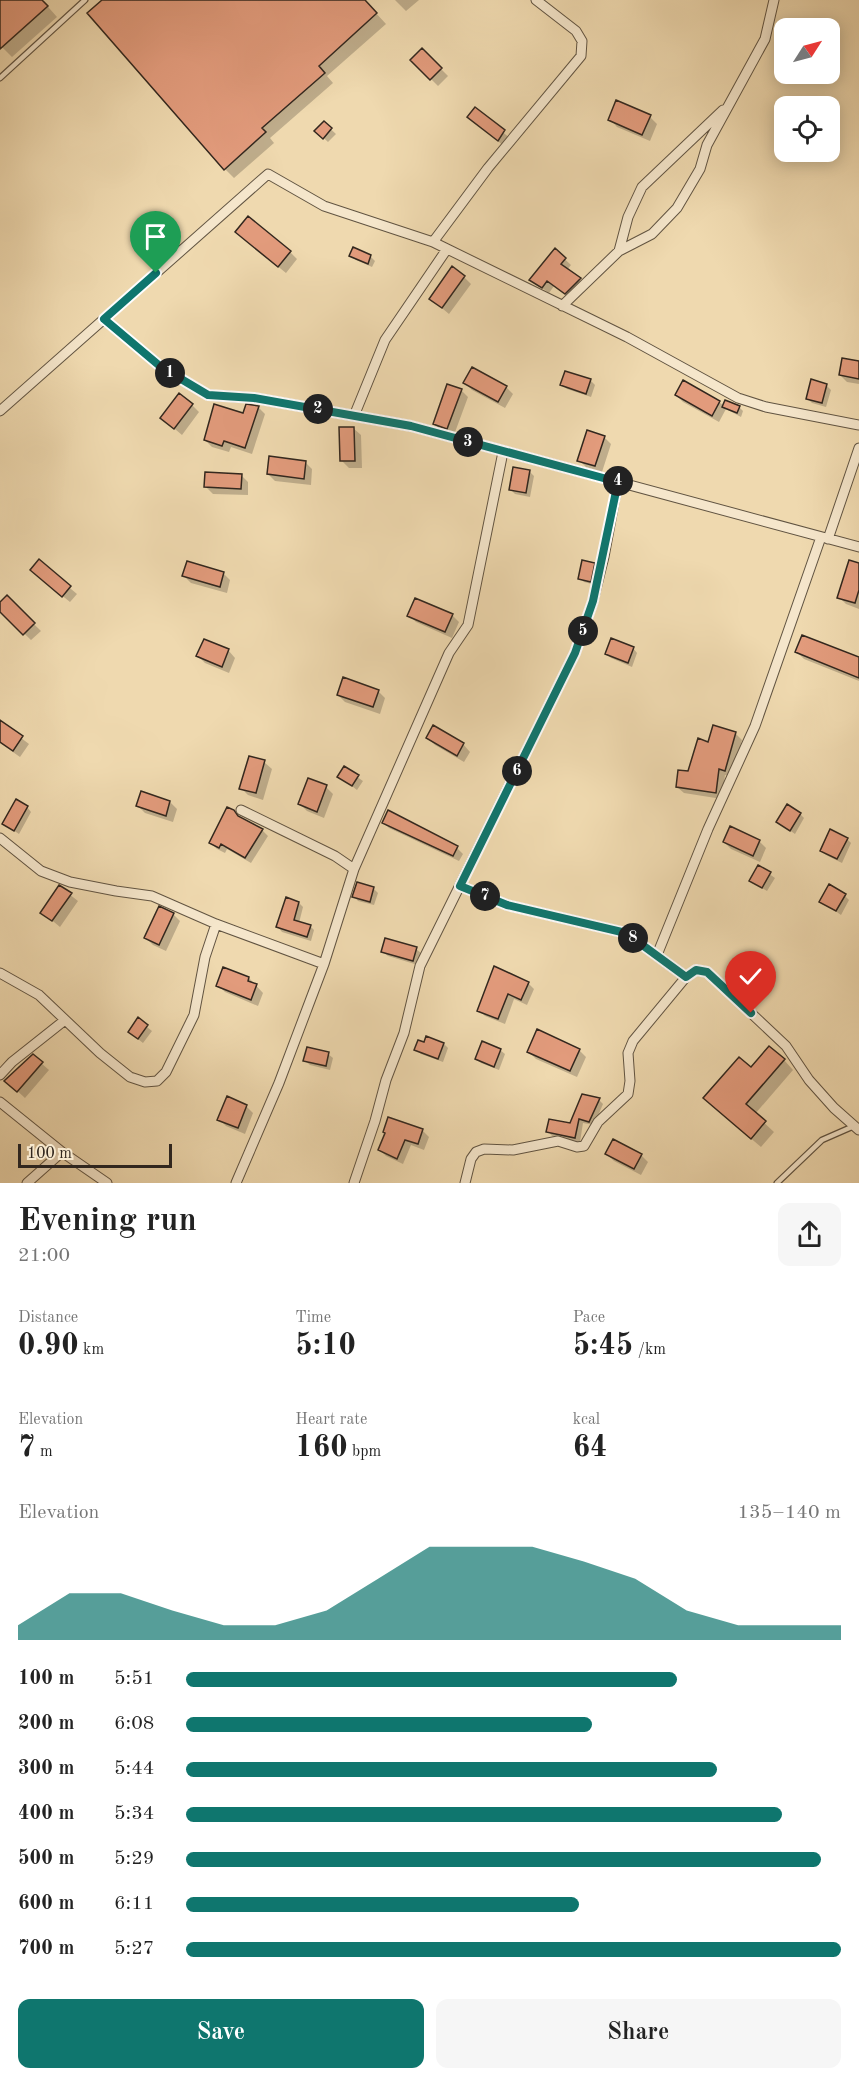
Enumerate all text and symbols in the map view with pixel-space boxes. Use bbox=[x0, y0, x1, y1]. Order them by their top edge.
north arrow bbox=[774, 18, 840, 84]
map controls bbox=[774, 18, 840, 162]
button: locate bbox=[774, 96, 840, 162]
pin bbox=[130, 211, 181, 273]
icon: arrive bbox=[139, 220, 172, 253]
pin: 1 bbox=[155, 358, 185, 388]
text: 1 bbox=[165, 365, 175, 381]
pin: 2 bbox=[303, 394, 333, 424]
text: 2 bbox=[313, 401, 323, 417]
pin: 3 bbox=[453, 427, 483, 457]
text: 3 bbox=[463, 434, 473, 450]
pin: 4 bbox=[603, 466, 633, 496]
text: 4 bbox=[613, 473, 623, 489]
pin: 5 bbox=[568, 616, 598, 646]
text: 5 bbox=[578, 623, 588, 639]
pin: 6 bbox=[502, 756, 532, 786]
text: 6 bbox=[512, 763, 522, 779]
pin: 7 bbox=[470, 881, 500, 911]
text: 7 bbox=[480, 888, 490, 904]
pin: 8 bbox=[618, 923, 648, 953]
text: 8 bbox=[628, 930, 638, 946]
pin bbox=[725, 951, 776, 1013]
icon: check bbox=[734, 960, 767, 993]
scale bar bbox=[18, 1141, 172, 1168]
text: 100 m bbox=[27, 1146, 72, 1162]
button: share bbox=[778, 1203, 841, 1266]
text: Evening run bbox=[18, 1205, 197, 1238]
text: 21:00 bbox=[18, 1246, 70, 1266]
text: Distance bbox=[18, 1310, 78, 1326]
text: Time bbox=[295, 1310, 331, 1326]
text: Pace bbox=[573, 1310, 605, 1326]
text: 0.90 bbox=[18, 1331, 79, 1361]
text: 5:10 bbox=[295, 1331, 356, 1361]
text: 5:45 bbox=[573, 1331, 633, 1361]
text: km bbox=[79, 1342, 104, 1358]
text: /km bbox=[633, 1342, 666, 1358]
text: Elevation bbox=[18, 1412, 83, 1428]
text: Heart rate bbox=[295, 1412, 367, 1428]
text: kcal bbox=[573, 1412, 600, 1428]
text: 7 bbox=[18, 1433, 35, 1463]
text: 160 bbox=[295, 1433, 348, 1463]
text: 64 bbox=[573, 1433, 607, 1463]
text: m bbox=[35, 1444, 53, 1460]
text: bpm bbox=[348, 1444, 381, 1460]
text: Elevation bbox=[18, 1503, 99, 1523]
text: 135–140 m bbox=[738, 1503, 841, 1523]
text: 100 m bbox=[18, 1669, 74, 1689]
text: 5:51 bbox=[114, 1669, 154, 1689]
text: 200 m bbox=[18, 1714, 74, 1734]
text: 6:08 bbox=[114, 1714, 154, 1734]
text: 300 m bbox=[18, 1759, 74, 1779]
text: 5:44 bbox=[114, 1759, 154, 1779]
text: 400 m bbox=[18, 1804, 74, 1824]
text: 5:34 bbox=[114, 1804, 154, 1824]
text: 500 m bbox=[18, 1849, 74, 1869]
text: 5:29 bbox=[114, 1849, 154, 1869]
text: 600 m bbox=[18, 1894, 74, 1914]
text: 6:11 bbox=[114, 1894, 154, 1914]
text: 700 m bbox=[18, 1939, 74, 1959]
text: 5:27 bbox=[114, 1939, 154, 1959]
button: Save bbox=[18, 1999, 424, 2068]
button: Share bbox=[436, 1999, 841, 2068]

